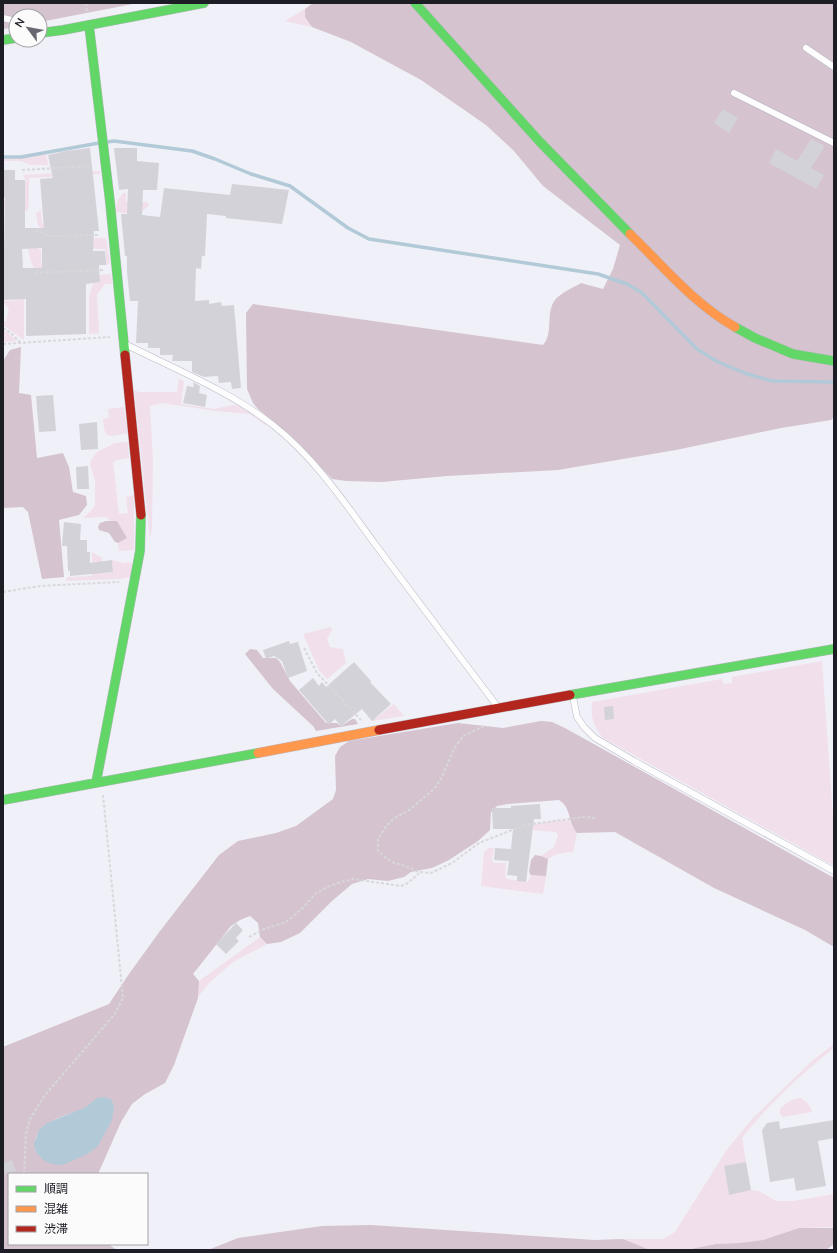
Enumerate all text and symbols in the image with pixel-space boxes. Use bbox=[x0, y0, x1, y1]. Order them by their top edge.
north arrow bbox=[8, 8, 48, 48]
text: N bbox=[11, 15, 28, 30]
legend bbox=[8, 1173, 148, 1245]
text: 順調 bbox=[44, 1181, 68, 1196]
text: 混雑 bbox=[44, 1201, 68, 1216]
text: 渋滞 bbox=[44, 1221, 68, 1236]

